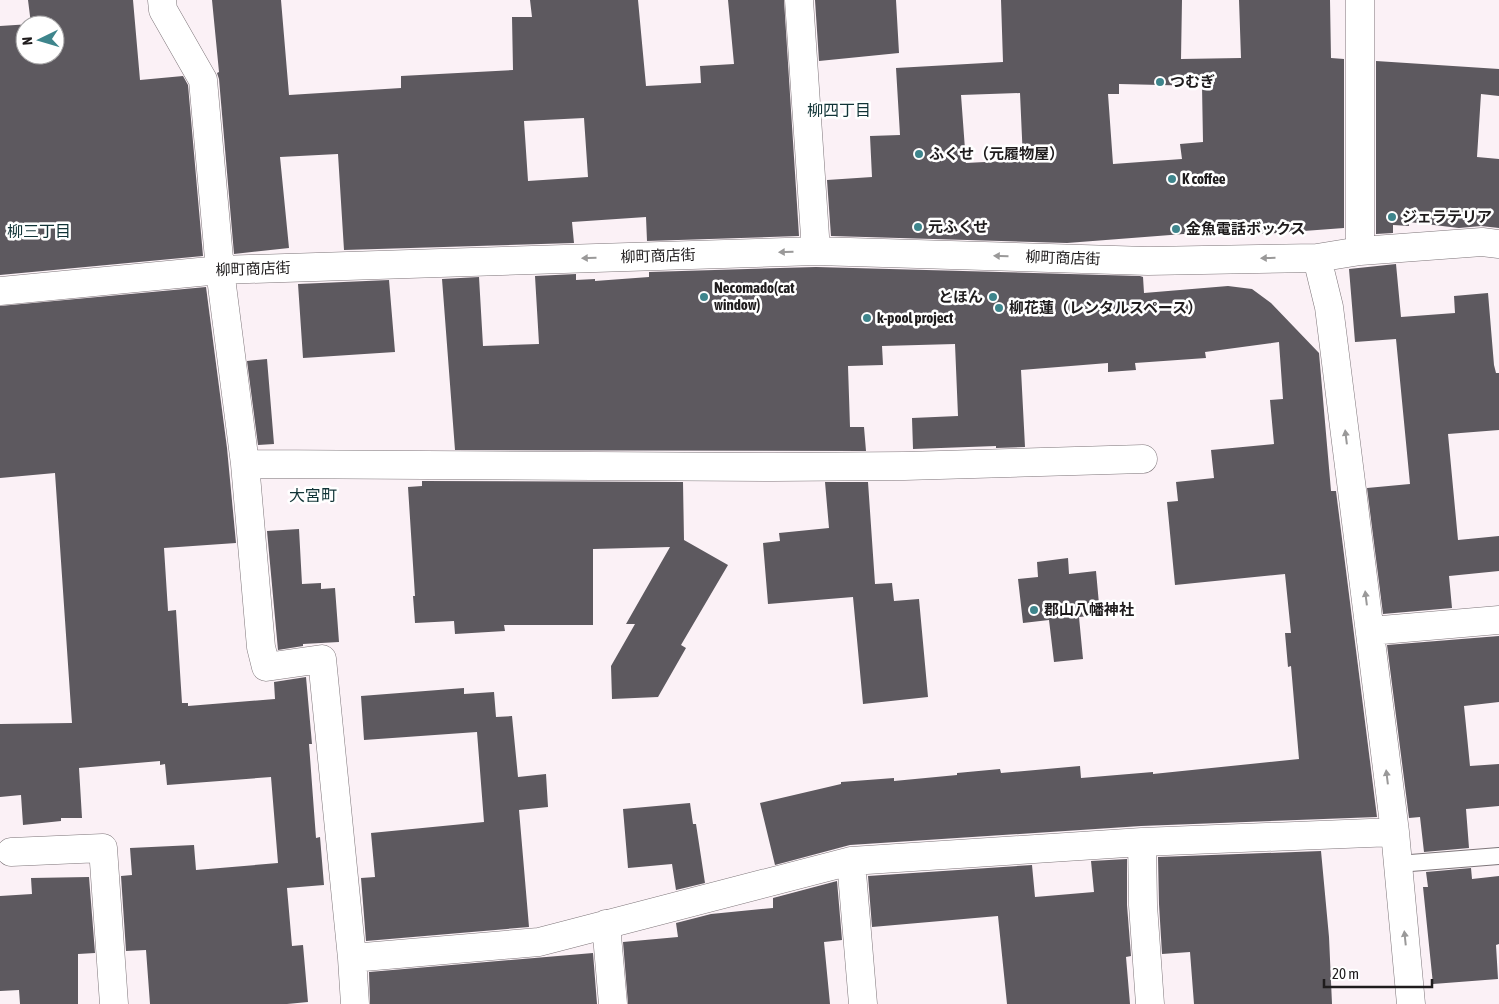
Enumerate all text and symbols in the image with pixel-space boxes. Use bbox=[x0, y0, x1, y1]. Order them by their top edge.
north arrow bbox=[15, 15, 65, 65]
text: N bbox=[19, 36, 35, 46]
place label: つむぎ bbox=[1170, 73, 1215, 90]
marker: つむぎ bbox=[1154, 76, 1166, 88]
district label: 柳四丁目 bbox=[807, 101, 871, 119]
place label: ふくせ（元履物屋） bbox=[929, 145, 1064, 162]
marker: ふくせ（元履物屋） bbox=[913, 148, 925, 160]
place label: K coffee bbox=[1182, 170, 1226, 187]
marker: K coffee bbox=[1166, 173, 1178, 185]
place label: ジェラテリア bbox=[1402, 208, 1492, 225]
marker: ジェラテリア bbox=[1386, 211, 1398, 223]
place label: 元ふくせ bbox=[928, 218, 988, 235]
place label: 金魚電話ボックス bbox=[1186, 220, 1306, 237]
marker: 元ふくせ bbox=[912, 221, 924, 233]
district label: 柳三丁目 bbox=[7, 222, 71, 240]
marker: 金魚電話ボックス bbox=[1170, 223, 1182, 235]
street label: 柳町商店街 bbox=[620, 246, 696, 265]
one-way arrow bbox=[778, 248, 794, 256]
street label: 柳町商店街 bbox=[1025, 248, 1101, 267]
one-way arrow bbox=[993, 252, 1009, 260]
one-way arrow bbox=[580, 255, 596, 263]
one-way arrow bbox=[1260, 255, 1276, 263]
street label: 柳町商店街 bbox=[215, 259, 291, 278]
place label: Necomado(cat window) bbox=[714, 279, 795, 313]
place label: とほん bbox=[938, 288, 983, 305]
marker: Necomado(cat window) bbox=[698, 291, 710, 303]
marker: とほん bbox=[987, 291, 999, 303]
place label: 柳花蓮（レンタルスペース） bbox=[1009, 299, 1202, 316]
marker: 柳花蓮（レンタルスペース） bbox=[993, 302, 1005, 314]
place label: k-pool project bbox=[877, 309, 954, 326]
marker: k-pool project bbox=[861, 312, 873, 324]
one-way arrow bbox=[1341, 428, 1349, 444]
district label: 大宮町 bbox=[289, 486, 337, 504]
one-way arrow bbox=[1362, 590, 1370, 606]
place label: 郡山八幡神社 bbox=[1044, 601, 1134, 618]
marker: 郡山八幡神社 bbox=[1028, 604, 1040, 616]
one-way arrow bbox=[1383, 768, 1391, 784]
one-way arrow bbox=[1401, 930, 1409, 946]
scale bar bbox=[1324, 956, 1432, 988]
text: 20 m bbox=[1332, 965, 1359, 982]

